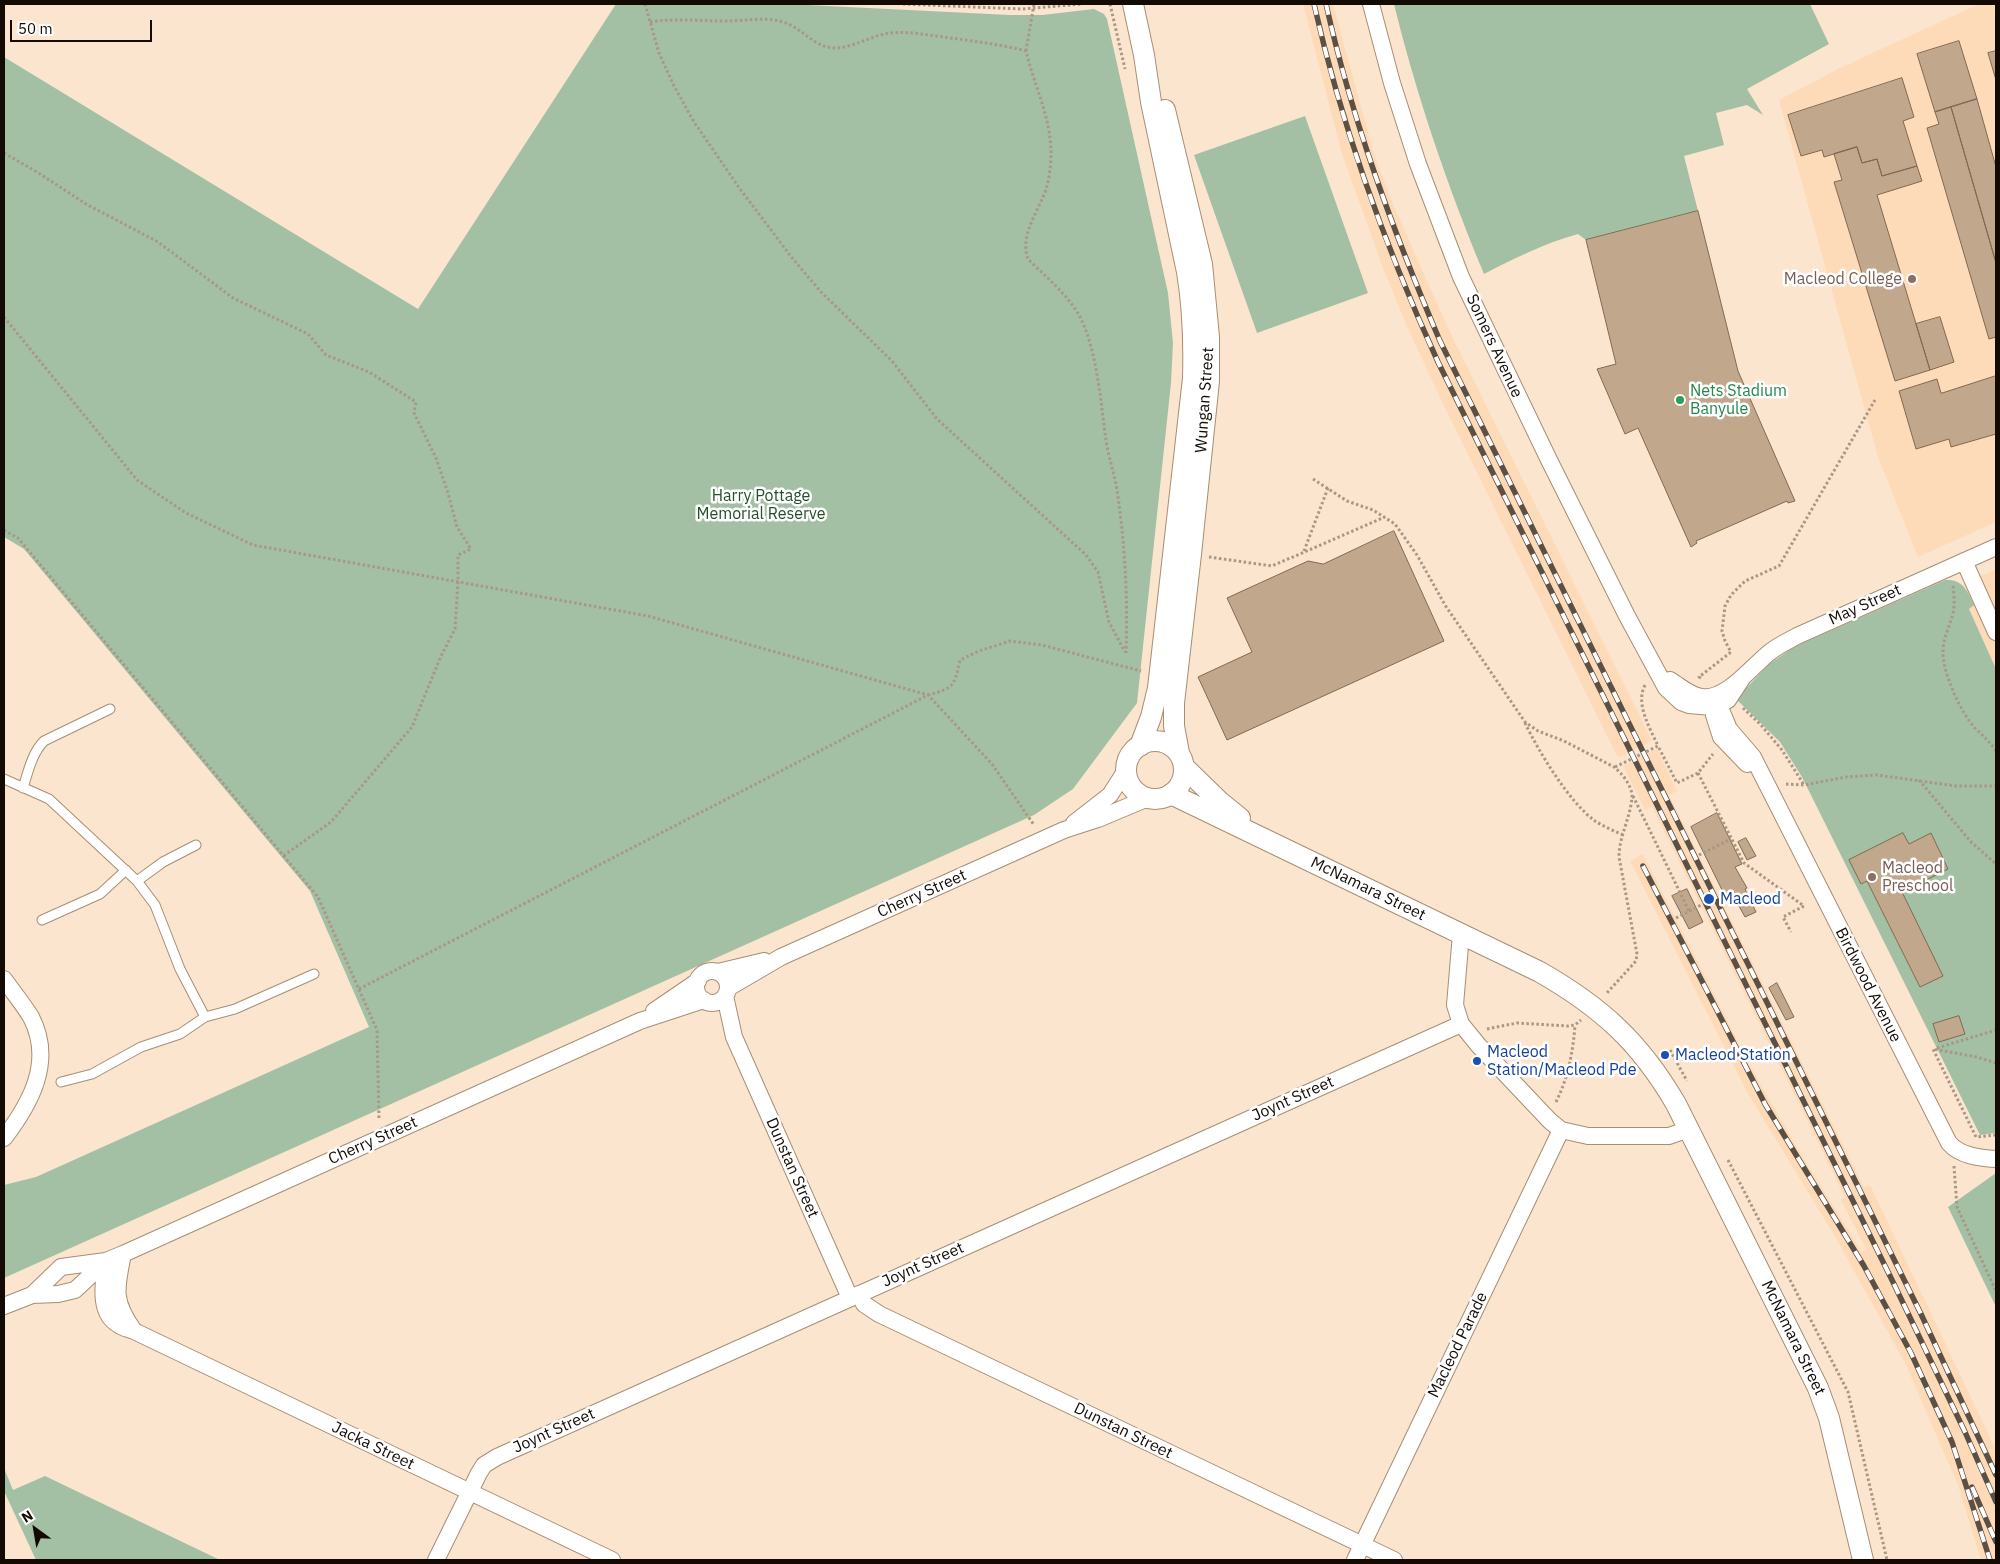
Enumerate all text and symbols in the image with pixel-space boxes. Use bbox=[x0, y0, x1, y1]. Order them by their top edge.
scale bar bbox=[12, 10, 155, 42]
text: 50 m bbox=[18, 19, 53, 38]
place label: Macleod College bbox=[1784, 269, 1902, 289]
marker: Macleod College bbox=[1906, 273, 1918, 285]
street label: Somers Avenue bbox=[1462, 291, 1526, 401]
street label: Wungan Street bbox=[1192, 346, 1218, 454]
place label: Nets Stadium Banyule bbox=[1690, 381, 1787, 419]
marker: Nets Stadium Banyule bbox=[1674, 394, 1686, 406]
park label: Harry Pottage Memorial Reserve bbox=[696, 486, 826, 524]
street label: May Street bbox=[1826, 581, 1904, 629]
street label: McNamara Street bbox=[1307, 853, 1429, 925]
place label: Macleod Preschool bbox=[1882, 858, 1953, 896]
street label: Cherry Street bbox=[875, 866, 969, 922]
marker: Macleod Preschool bbox=[1866, 871, 1878, 883]
place label: Macleod bbox=[1720, 889, 1781, 909]
marker: Macleod bbox=[1702, 892, 1716, 906]
street label: Birdwood Avenue bbox=[1831, 924, 1905, 1046]
place label: Macleod Station/Macleod Pde bbox=[1487, 1042, 1636, 1080]
place label: Macleod Station bbox=[1675, 1045, 1791, 1065]
marker: Macleod Station bbox=[1659, 1049, 1671, 1061]
marker: Macleod Station/Macleod Pde bbox=[1471, 1055, 1483, 1067]
street label: Joynt Street bbox=[1249, 1072, 1337, 1126]
street label: Cherry Street bbox=[326, 1113, 420, 1169]
street label: Dunstan Street bbox=[761, 1115, 823, 1221]
street label: Joynt Street bbox=[879, 1238, 967, 1292]
street label: McNamara Street bbox=[1757, 1277, 1829, 1399]
street label: Macleod Parade bbox=[1424, 1289, 1492, 1401]
street label: Dunstan Street bbox=[1070, 1399, 1176, 1463]
street label: Joynt Street bbox=[510, 1404, 598, 1458]
street label: Jacka Street bbox=[329, 1418, 417, 1474]
north arrow bbox=[10, 1504, 60, 1554]
text: N bbox=[18, 1506, 36, 1527]

